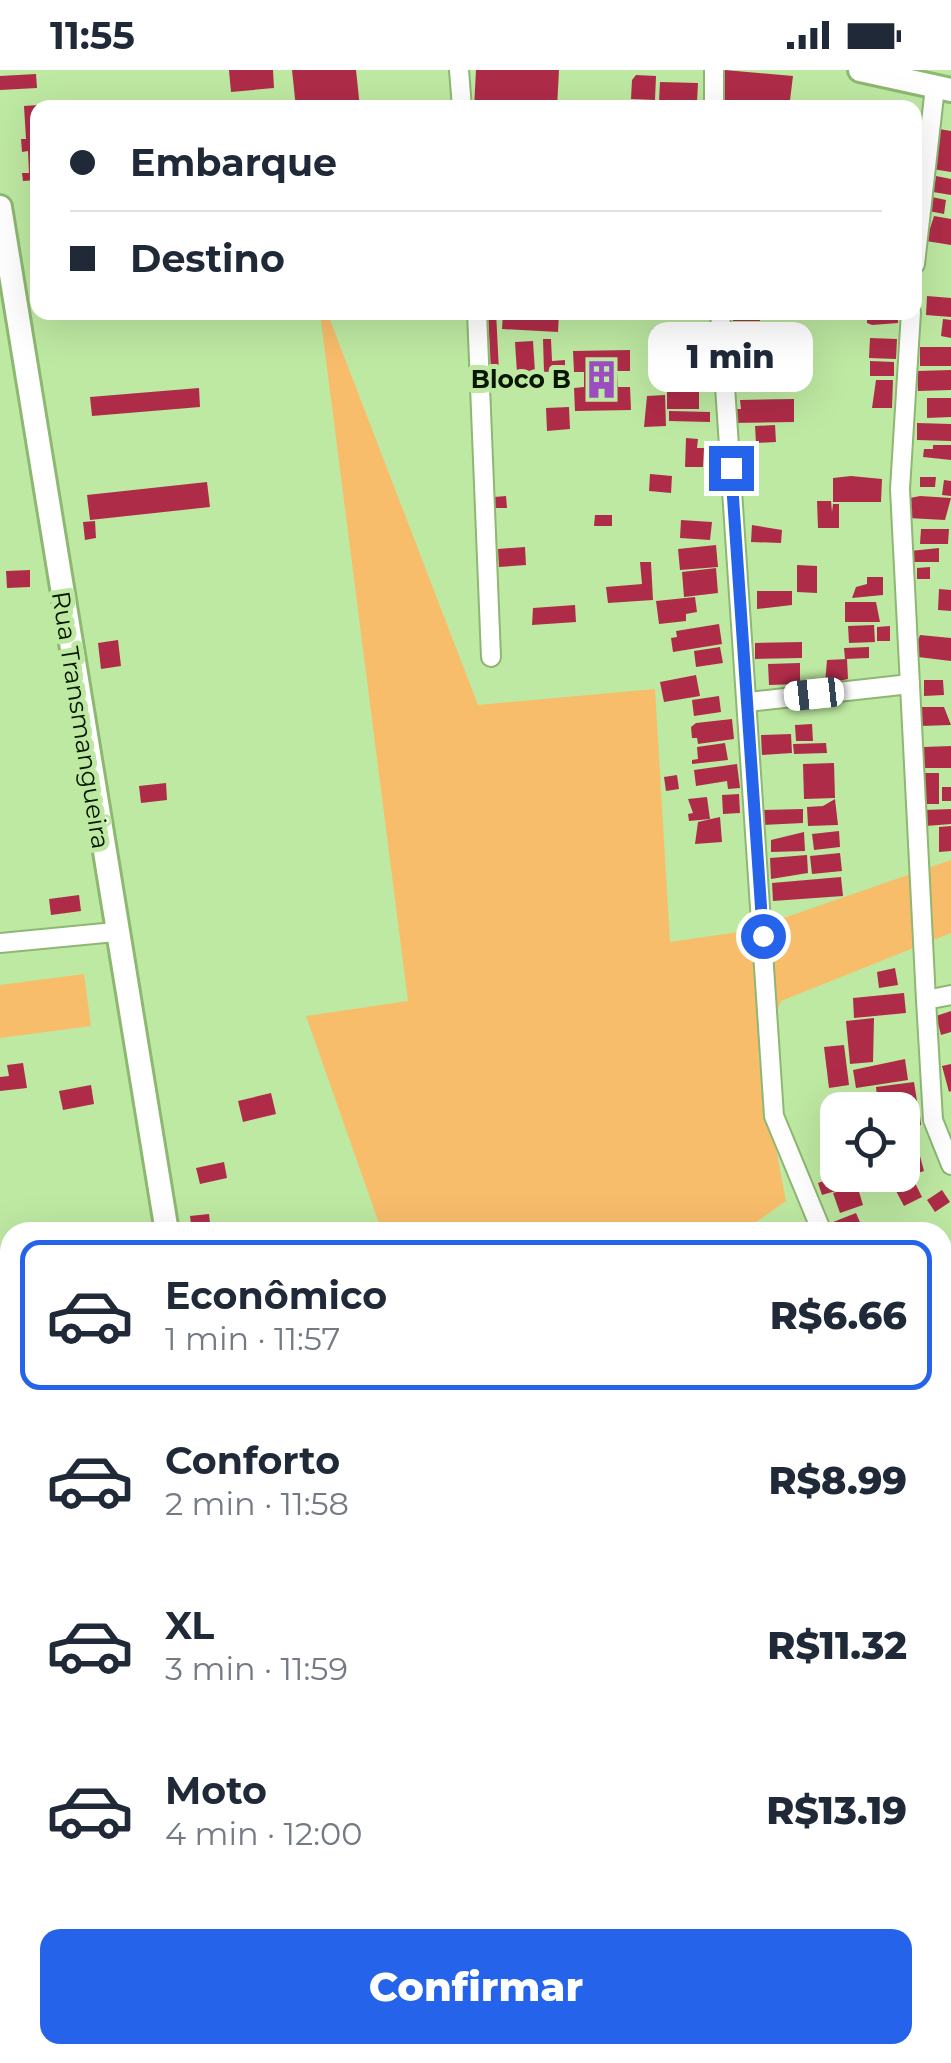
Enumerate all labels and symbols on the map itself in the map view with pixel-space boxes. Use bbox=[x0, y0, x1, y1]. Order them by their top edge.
callout: 1 min bbox=[648, 323, 814, 393]
building icon: Bloco B bbox=[580, 358, 622, 400]
place label: Bloco B bbox=[471, 364, 571, 394]
route end bbox=[709, 446, 754, 491]
street label: Rua Transmangueira bbox=[46, 589, 116, 851]
car bbox=[783, 676, 845, 712]
route start bbox=[741, 914, 786, 959]

